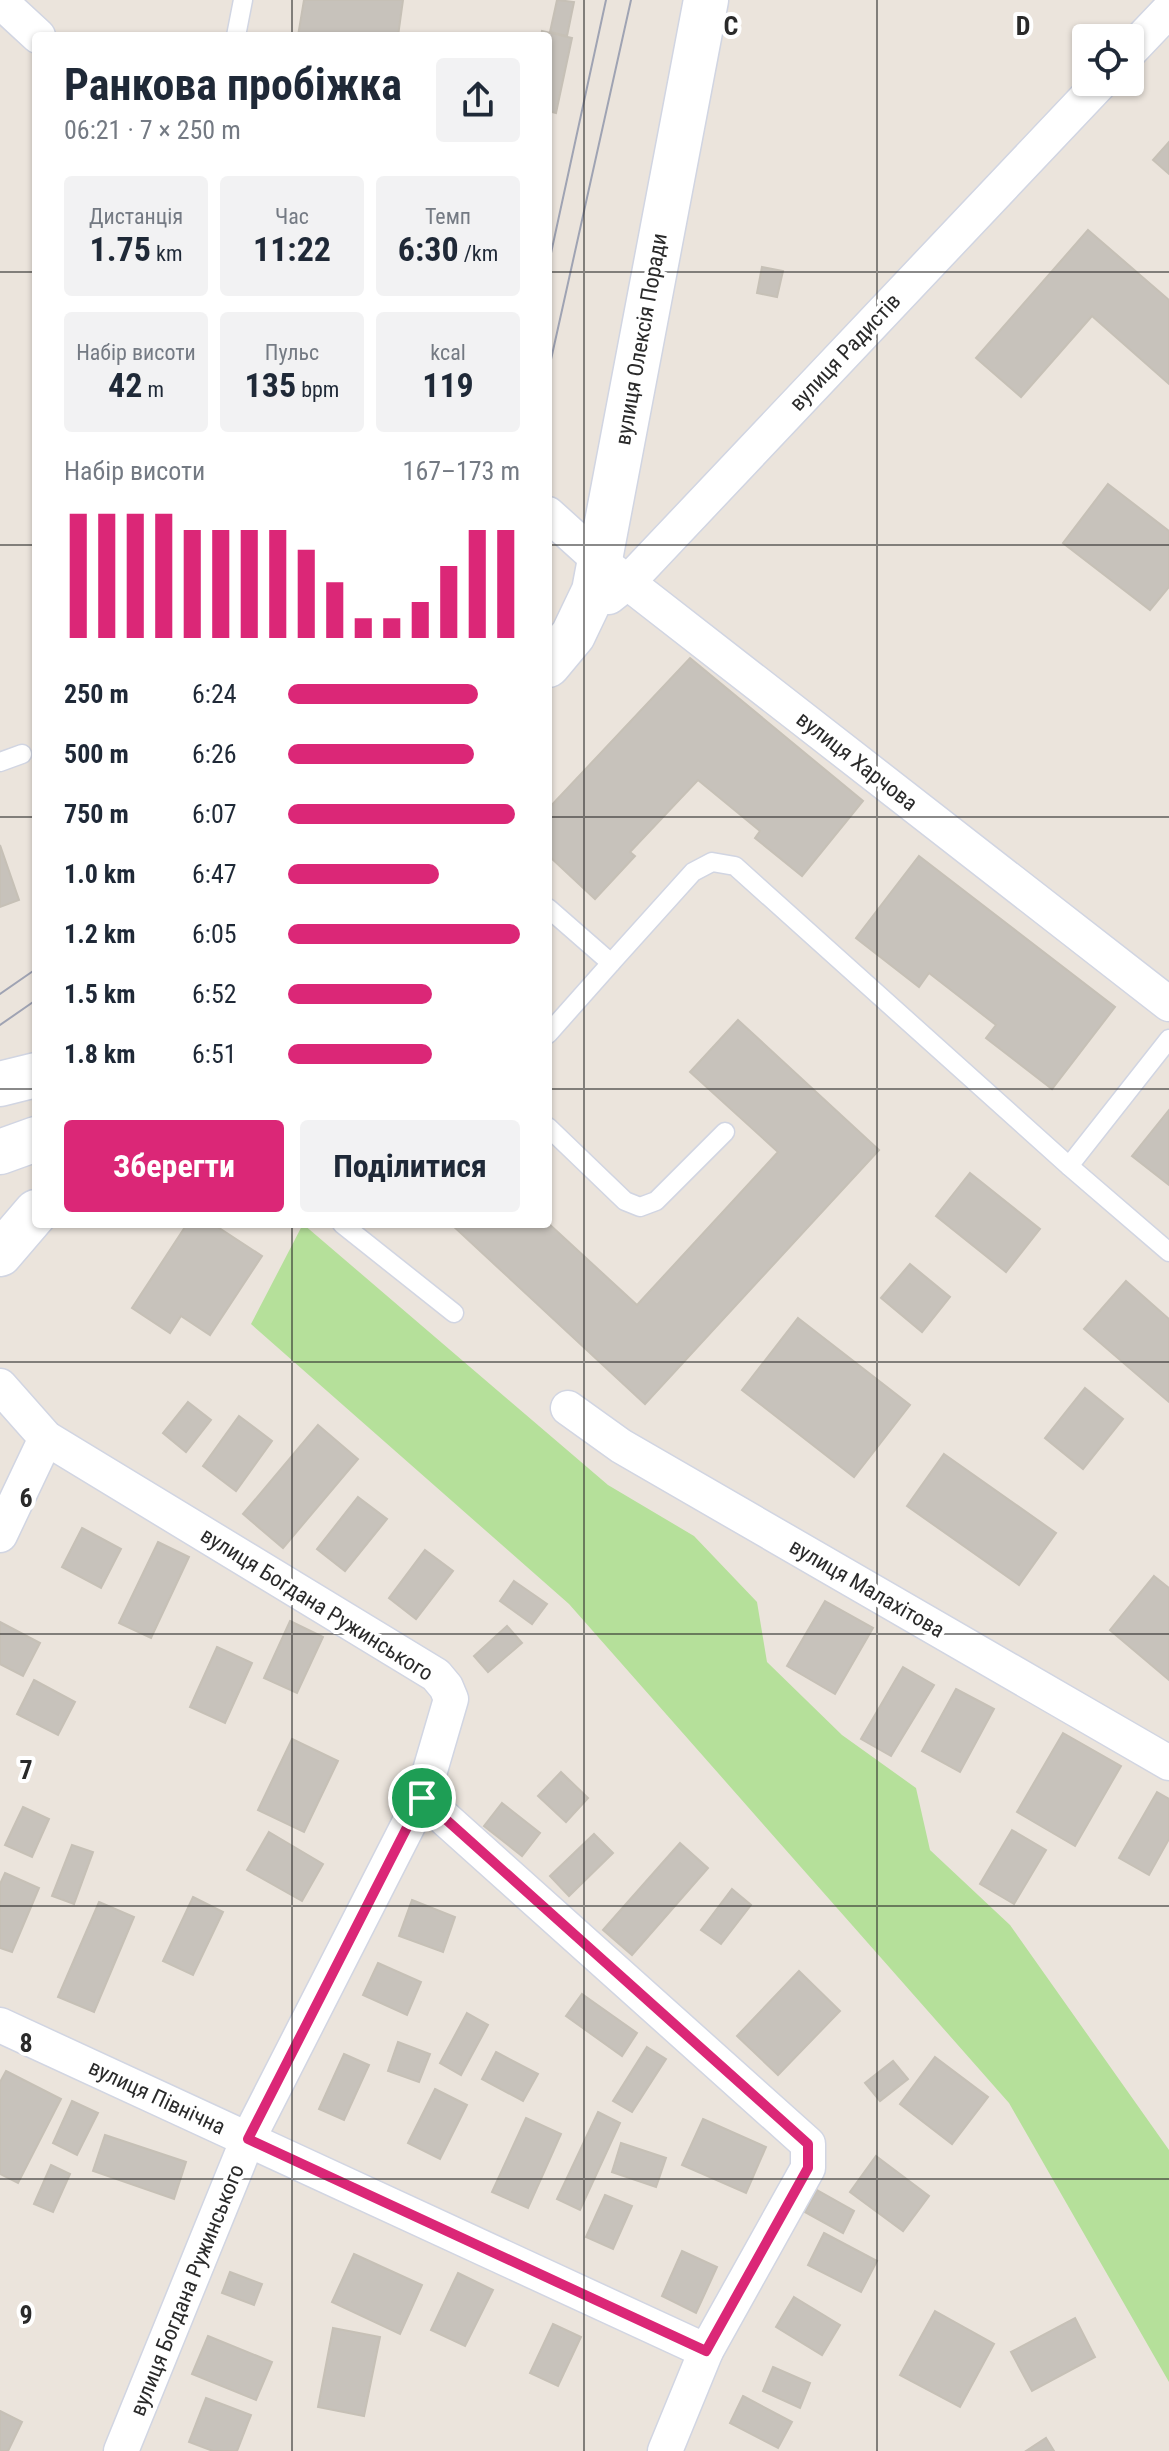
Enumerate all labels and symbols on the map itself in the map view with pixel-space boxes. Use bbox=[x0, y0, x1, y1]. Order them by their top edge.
text: C bbox=[724, 11, 739, 41]
text: D bbox=[1016, 11, 1030, 41]
street label: вулиця Олексія Поради bbox=[610, 231, 672, 447]
street label: вулиця Радистів bbox=[784, 288, 906, 416]
street label: вулиця Харчова bbox=[792, 706, 922, 816]
text: 6 bbox=[19, 1483, 33, 1513]
street label: вулиця Богдана Ружинського bbox=[196, 1522, 438, 1686]
street label: вулиця Малахітова bbox=[785, 1534, 949, 1642]
text: 7 bbox=[19, 1755, 33, 1785]
pin bbox=[388, 1764, 456, 1832]
text: 8 bbox=[19, 2028, 33, 2058]
street label: вулиця Північна bbox=[85, 2054, 229, 2140]
street label: вулиця Богдана Ружинського bbox=[125, 2161, 249, 2419]
text: 9 bbox=[19, 2300, 33, 2330]

